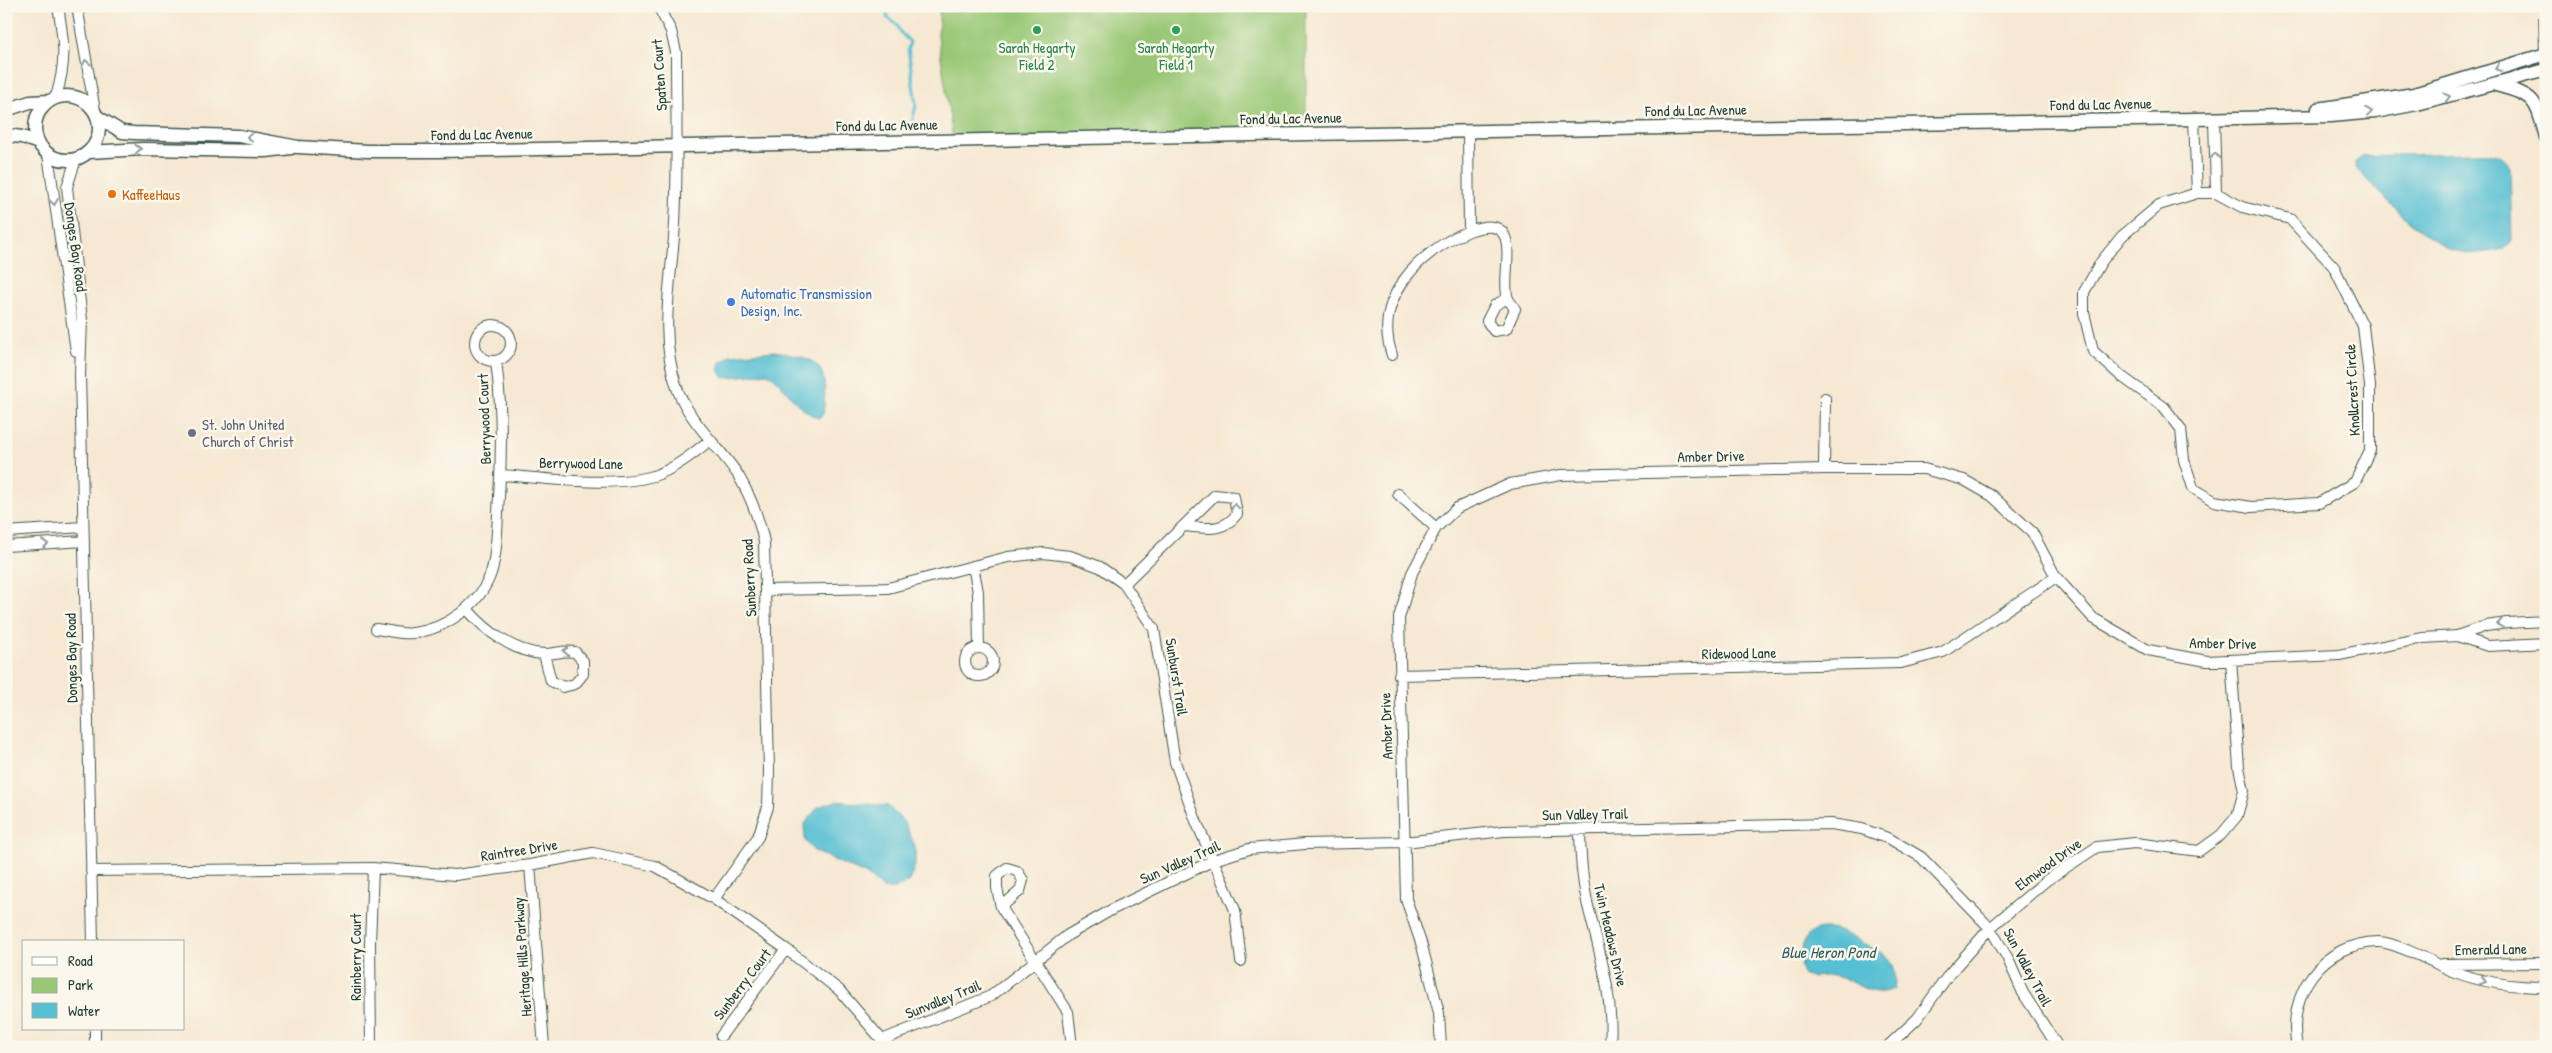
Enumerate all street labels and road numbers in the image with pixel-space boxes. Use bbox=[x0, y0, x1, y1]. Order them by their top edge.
street label: Spaten Court bbox=[646, 38, 672, 112]
street label: Fond du Lac Avenue bbox=[2049, 93, 2152, 115]
street label: Fond du Lac Avenue bbox=[1644, 99, 1747, 121]
street label: Fond du Lac Avenue bbox=[1239, 107, 1342, 129]
street label: Fond du Lac Avenue bbox=[835, 114, 938, 136]
street label: Fond du Lac Avenue bbox=[430, 123, 533, 145]
street label: Donges Bay Road bbox=[59, 201, 93, 293]
street label: Knollcrest Circle bbox=[2339, 343, 2365, 437]
street label: Berrywood Court bbox=[472, 372, 496, 465]
street label: Amber Drive bbox=[1677, 445, 1745, 467]
street label: Berrywood Lane bbox=[539, 452, 623, 474]
street label: Sunberry Road bbox=[736, 538, 762, 617]
street label: Donges Bay Road bbox=[60, 613, 82, 703]
street label: Amber Drive bbox=[2189, 632, 2257, 654]
street label: Sunburst Trail bbox=[1161, 637, 1193, 717]
street label: Ridewood Lane bbox=[1702, 642, 1776, 664]
street label: Amber Drive bbox=[1374, 692, 1398, 760]
street label: Sun Valley Trail bbox=[1542, 803, 1628, 825]
street label: Elmwood Drive bbox=[2011, 833, 2085, 895]
street label: Raintree Drive bbox=[479, 834, 559, 866]
street label: Sun Valley Trail bbox=[1137, 835, 1223, 889]
street label: Twin Meadows Drive bbox=[1589, 882, 1633, 988]
street label: Heritage Hills Parkway bbox=[507, 897, 537, 1017]
street label: Rainberry Court bbox=[345, 912, 366, 1001]
street label: Sun Valley Trail bbox=[1999, 924, 2057, 1010]
street label: Emerald Lane bbox=[2455, 938, 2527, 960]
street label: Sunberry Court bbox=[708, 943, 776, 1024]
street label: Sunvalley Trail bbox=[902, 974, 984, 1024]

